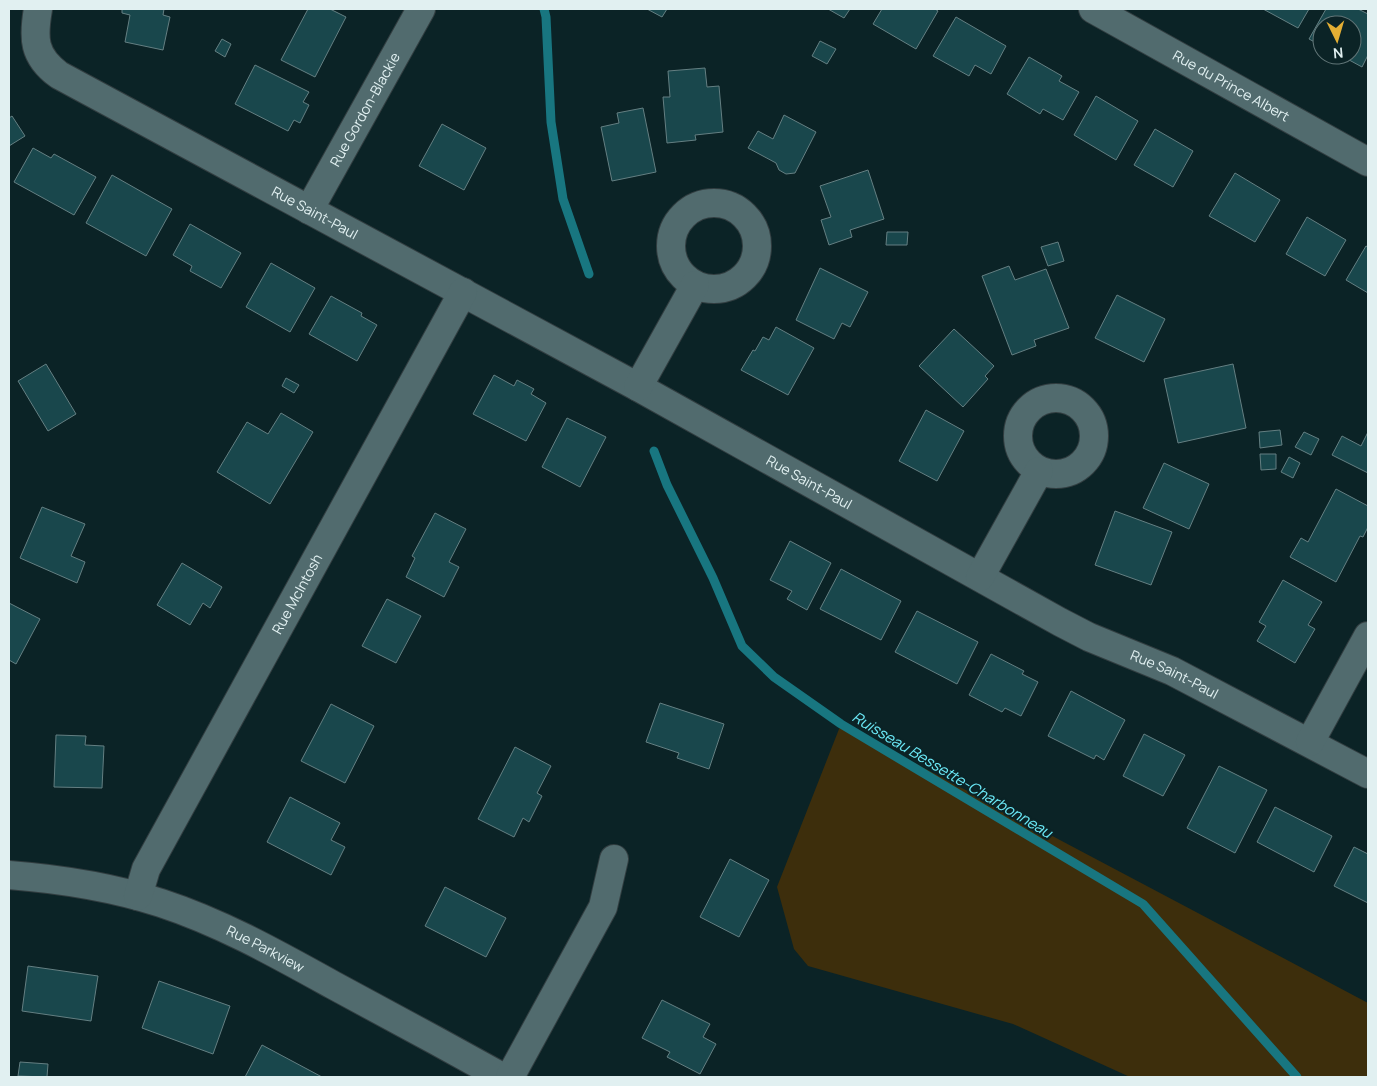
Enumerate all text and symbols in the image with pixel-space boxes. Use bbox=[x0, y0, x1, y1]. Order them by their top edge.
north arrow bbox=[1312, 15, 1362, 65]
text: N bbox=[1332, 44, 1344, 63]
street label: Rue du Prince Albert bbox=[1170, 45, 1293, 126]
street label: Rue Gordon-Blackie bbox=[325, 49, 404, 170]
street label: Rue Saint-Paul bbox=[269, 181, 361, 243]
street label: Rue Saint-Paul bbox=[763, 450, 856, 513]
street label: Rue McIntosh bbox=[267, 550, 326, 637]
street label: Rue Saint-Paul bbox=[1128, 645, 1222, 703]
water label: Ruisseau Bessette-Charbonneau bbox=[848, 706, 1057, 843]
street label: Rue Parkview bbox=[224, 920, 308, 976]

